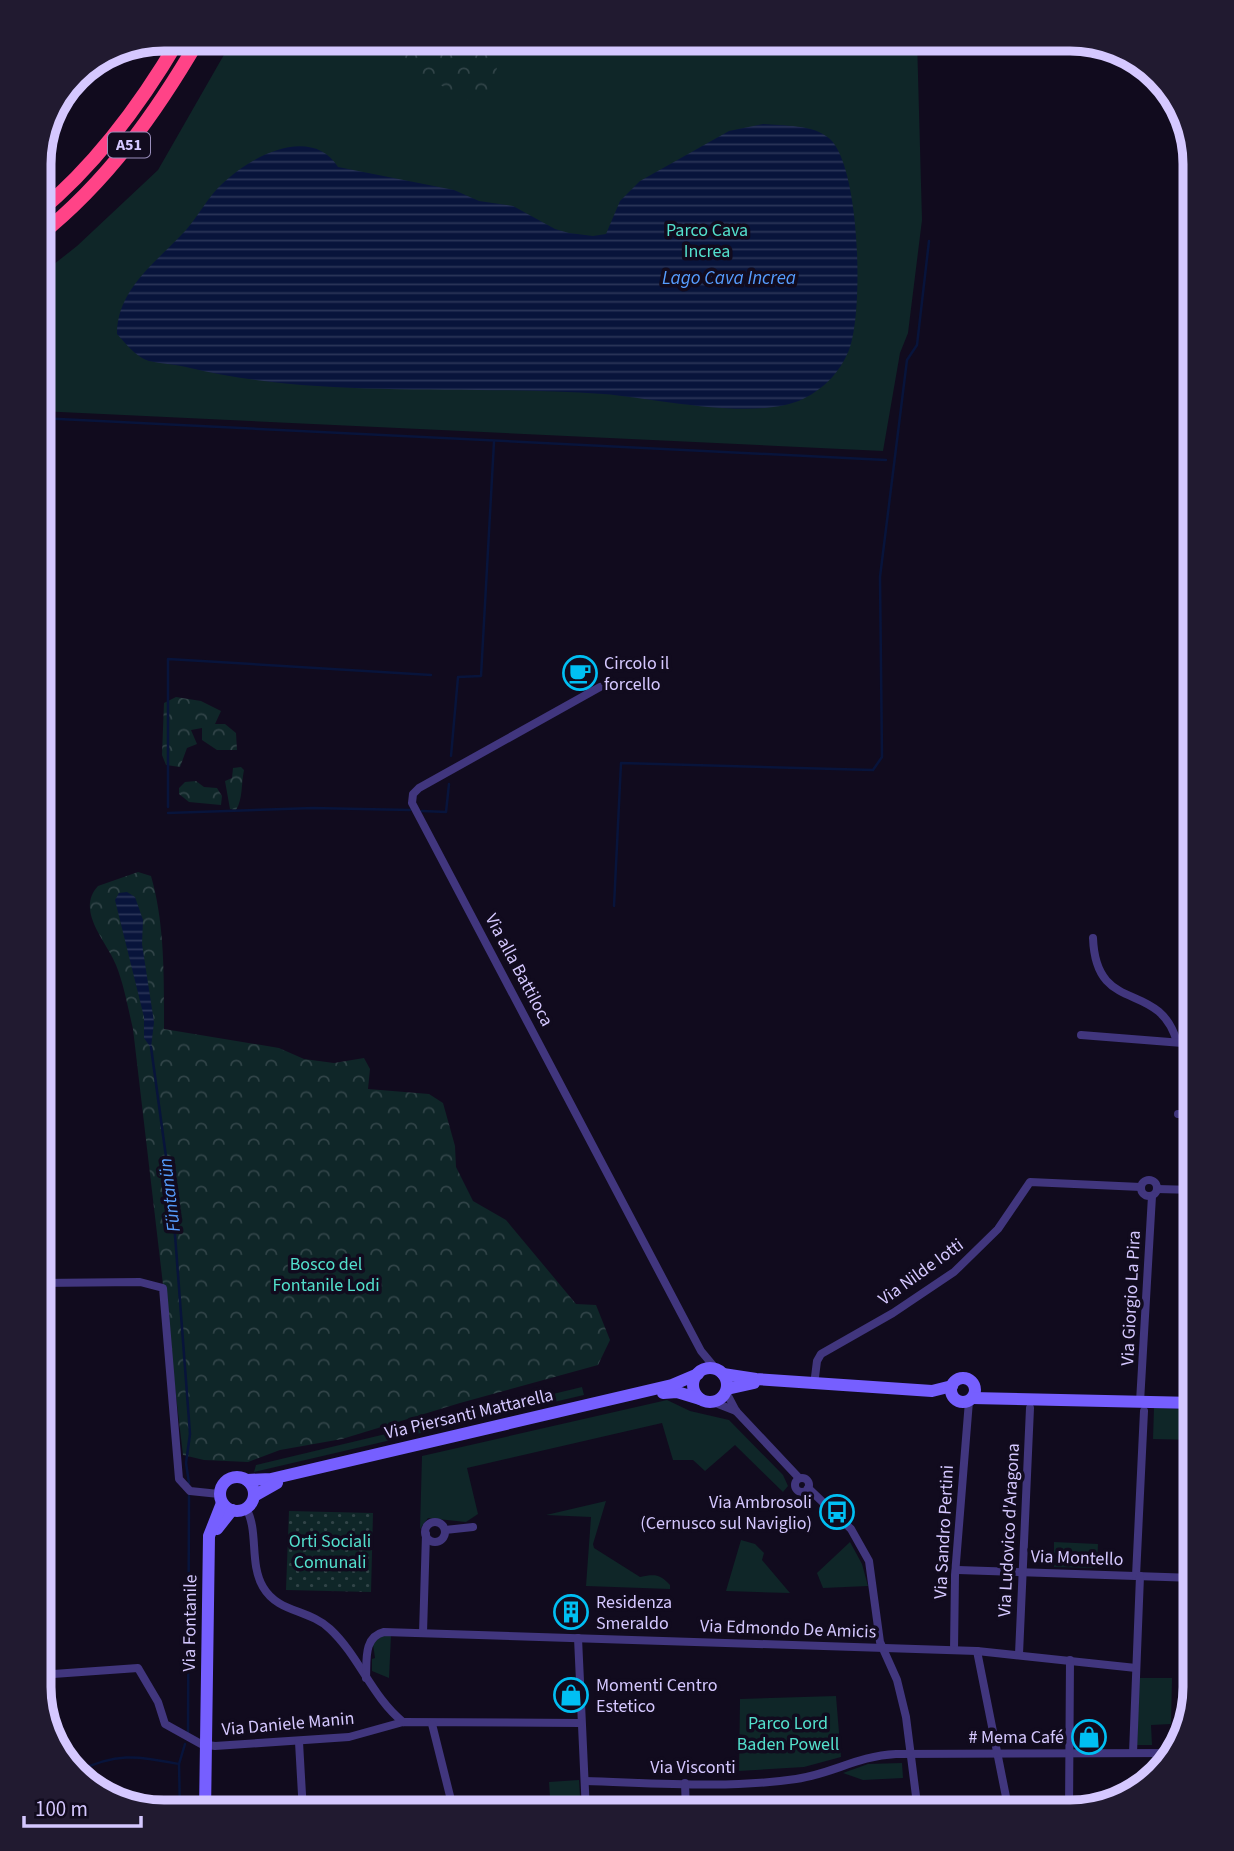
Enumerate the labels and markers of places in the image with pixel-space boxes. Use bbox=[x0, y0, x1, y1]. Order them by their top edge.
place label: Circolo il forcello bbox=[604, 651, 669, 697]
cafe icon: Circolo il forcello bbox=[561, 654, 599, 692]
place label: Via Ambrosoli (Cernusco sul Naviglio) bbox=[640, 1490, 812, 1536]
bus stop icon: Via Ambrosoli (Cernusco sul Naviglio) bbox=[818, 1493, 856, 1531]
place label: Residenza Smeraldo bbox=[596, 1590, 672, 1636]
building icon: Residenza Smeraldo bbox=[552, 1593, 590, 1631]
place label: Momenti Centro Estetico bbox=[596, 1673, 718, 1719]
shop icon: Momenti Centro Estetico bbox=[552, 1676, 590, 1714]
shop icon: # Mema Café bbox=[1070, 1718, 1108, 1756]
place label: # Mema Café bbox=[968, 1725, 1064, 1750]

